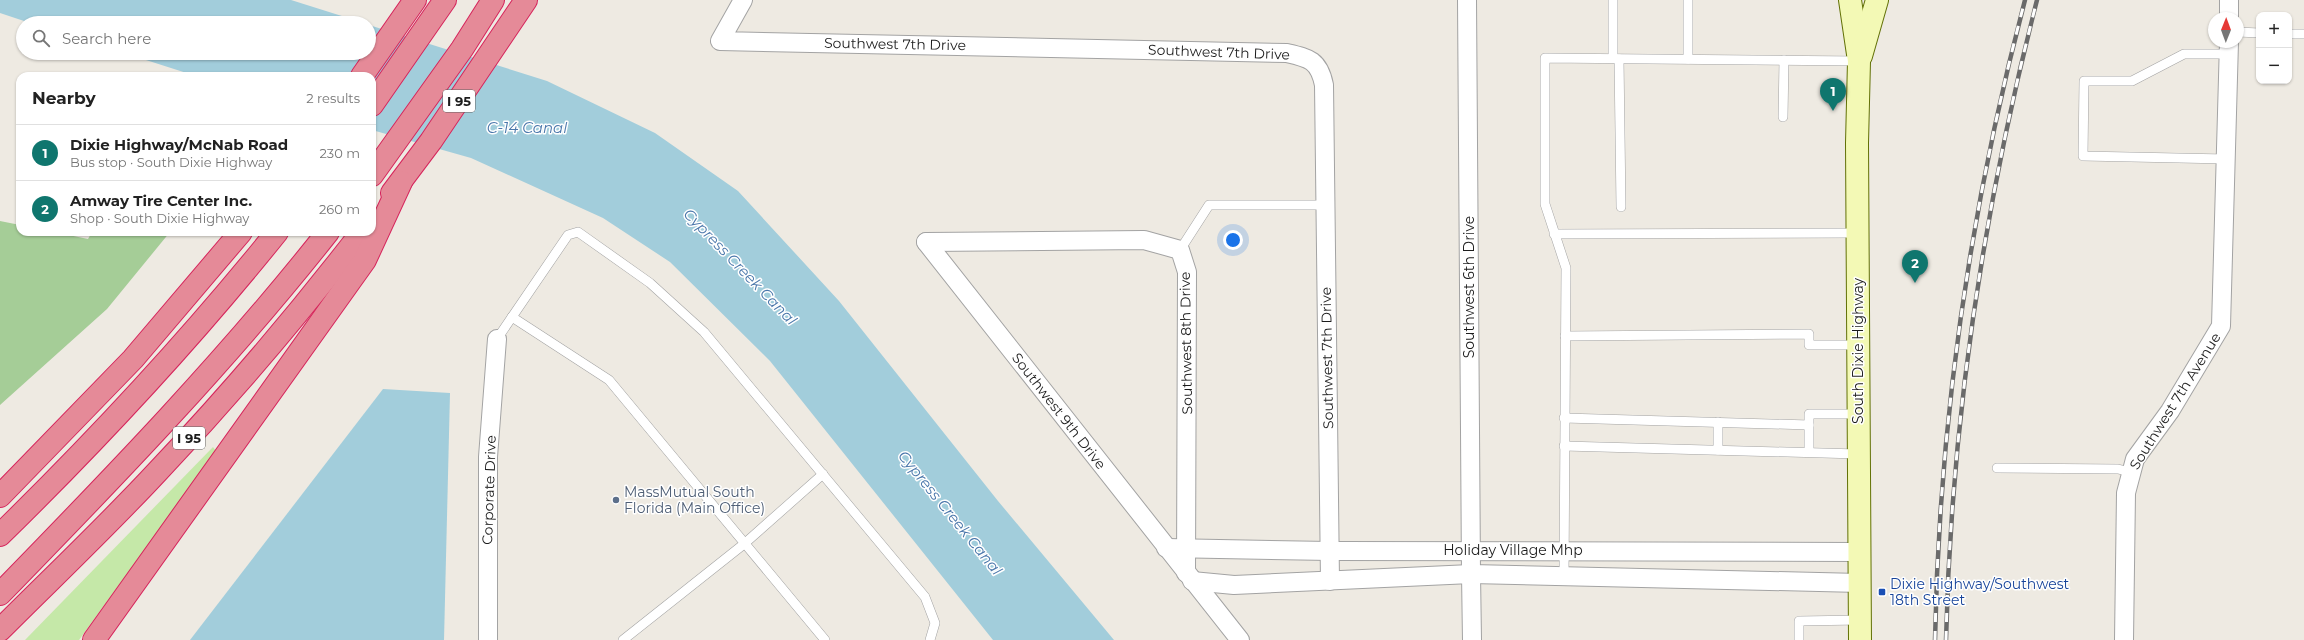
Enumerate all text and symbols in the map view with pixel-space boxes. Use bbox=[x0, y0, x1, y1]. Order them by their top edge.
north arrow bbox=[2208, 12, 2244, 48]
map controls bbox=[2256, 12, 2292, 84]
button: + bbox=[2256, 12, 2292, 48]
search box bbox=[16, 16, 376, 60]
icon: search bbox=[30, 27, 52, 49]
text: Search here bbox=[62, 29, 151, 48]
street label: Southwest 7th Drive bbox=[824, 34, 966, 54]
street label: Southwest 7th Drive bbox=[1148, 41, 1290, 63]
button: − bbox=[2256, 48, 2292, 84]
pin: 1 bbox=[1820, 78, 1846, 111]
text: Nearby bbox=[32, 88, 96, 108]
text: 2 results bbox=[306, 90, 360, 106]
road number: I 95 bbox=[443, 90, 475, 112]
water label: C-14 Canal bbox=[487, 118, 567, 137]
text: Dixie Highway/McNab Road bbox=[70, 135, 288, 154]
text: 1 bbox=[42, 145, 48, 161]
text: 230 m bbox=[319, 145, 360, 161]
text: Bus stop · South Dixie Highway bbox=[70, 154, 272, 170]
text: Amway Tire Center Inc. bbox=[70, 191, 252, 210]
text: 2 bbox=[41, 201, 49, 217]
text: 260 m bbox=[319, 201, 360, 217]
water label: Cypress Creek Canal bbox=[680, 204, 801, 329]
text: Shop · South Dixie Highway bbox=[70, 210, 249, 226]
street label: Southwest 6th Drive bbox=[1460, 216, 1478, 358]
your location bbox=[1223, 230, 1243, 250]
pin: 2 bbox=[1902, 250, 1928, 283]
street label: Southwest 8th Drive bbox=[1176, 271, 1196, 415]
street label: South Dixie Highway bbox=[1849, 278, 1867, 424]
street label: Southwest 7th Drive bbox=[1317, 287, 1337, 429]
street label: Southwest 7th Avenue bbox=[2125, 329, 2225, 473]
street label: Southwest 9th Drive bbox=[1008, 349, 1110, 473]
road number: I 95 bbox=[173, 427, 205, 449]
street label: Corporate Drive bbox=[478, 435, 500, 545]
water label: Cypress Creek Canal bbox=[894, 446, 1007, 579]
place label: MassMutual South Florida (Main Office) bbox=[624, 483, 765, 517]
marker: MassMutual South Florida (Main Office) bbox=[611, 495, 621, 505]
street label: Holiday Village Mhp bbox=[1443, 541, 1583, 559]
place label: Dixie Highway/Southwest 18th Street bbox=[1890, 575, 2070, 609]
marker: Dixie Highway/Southwest 18th Street bbox=[1877, 587, 1887, 597]

